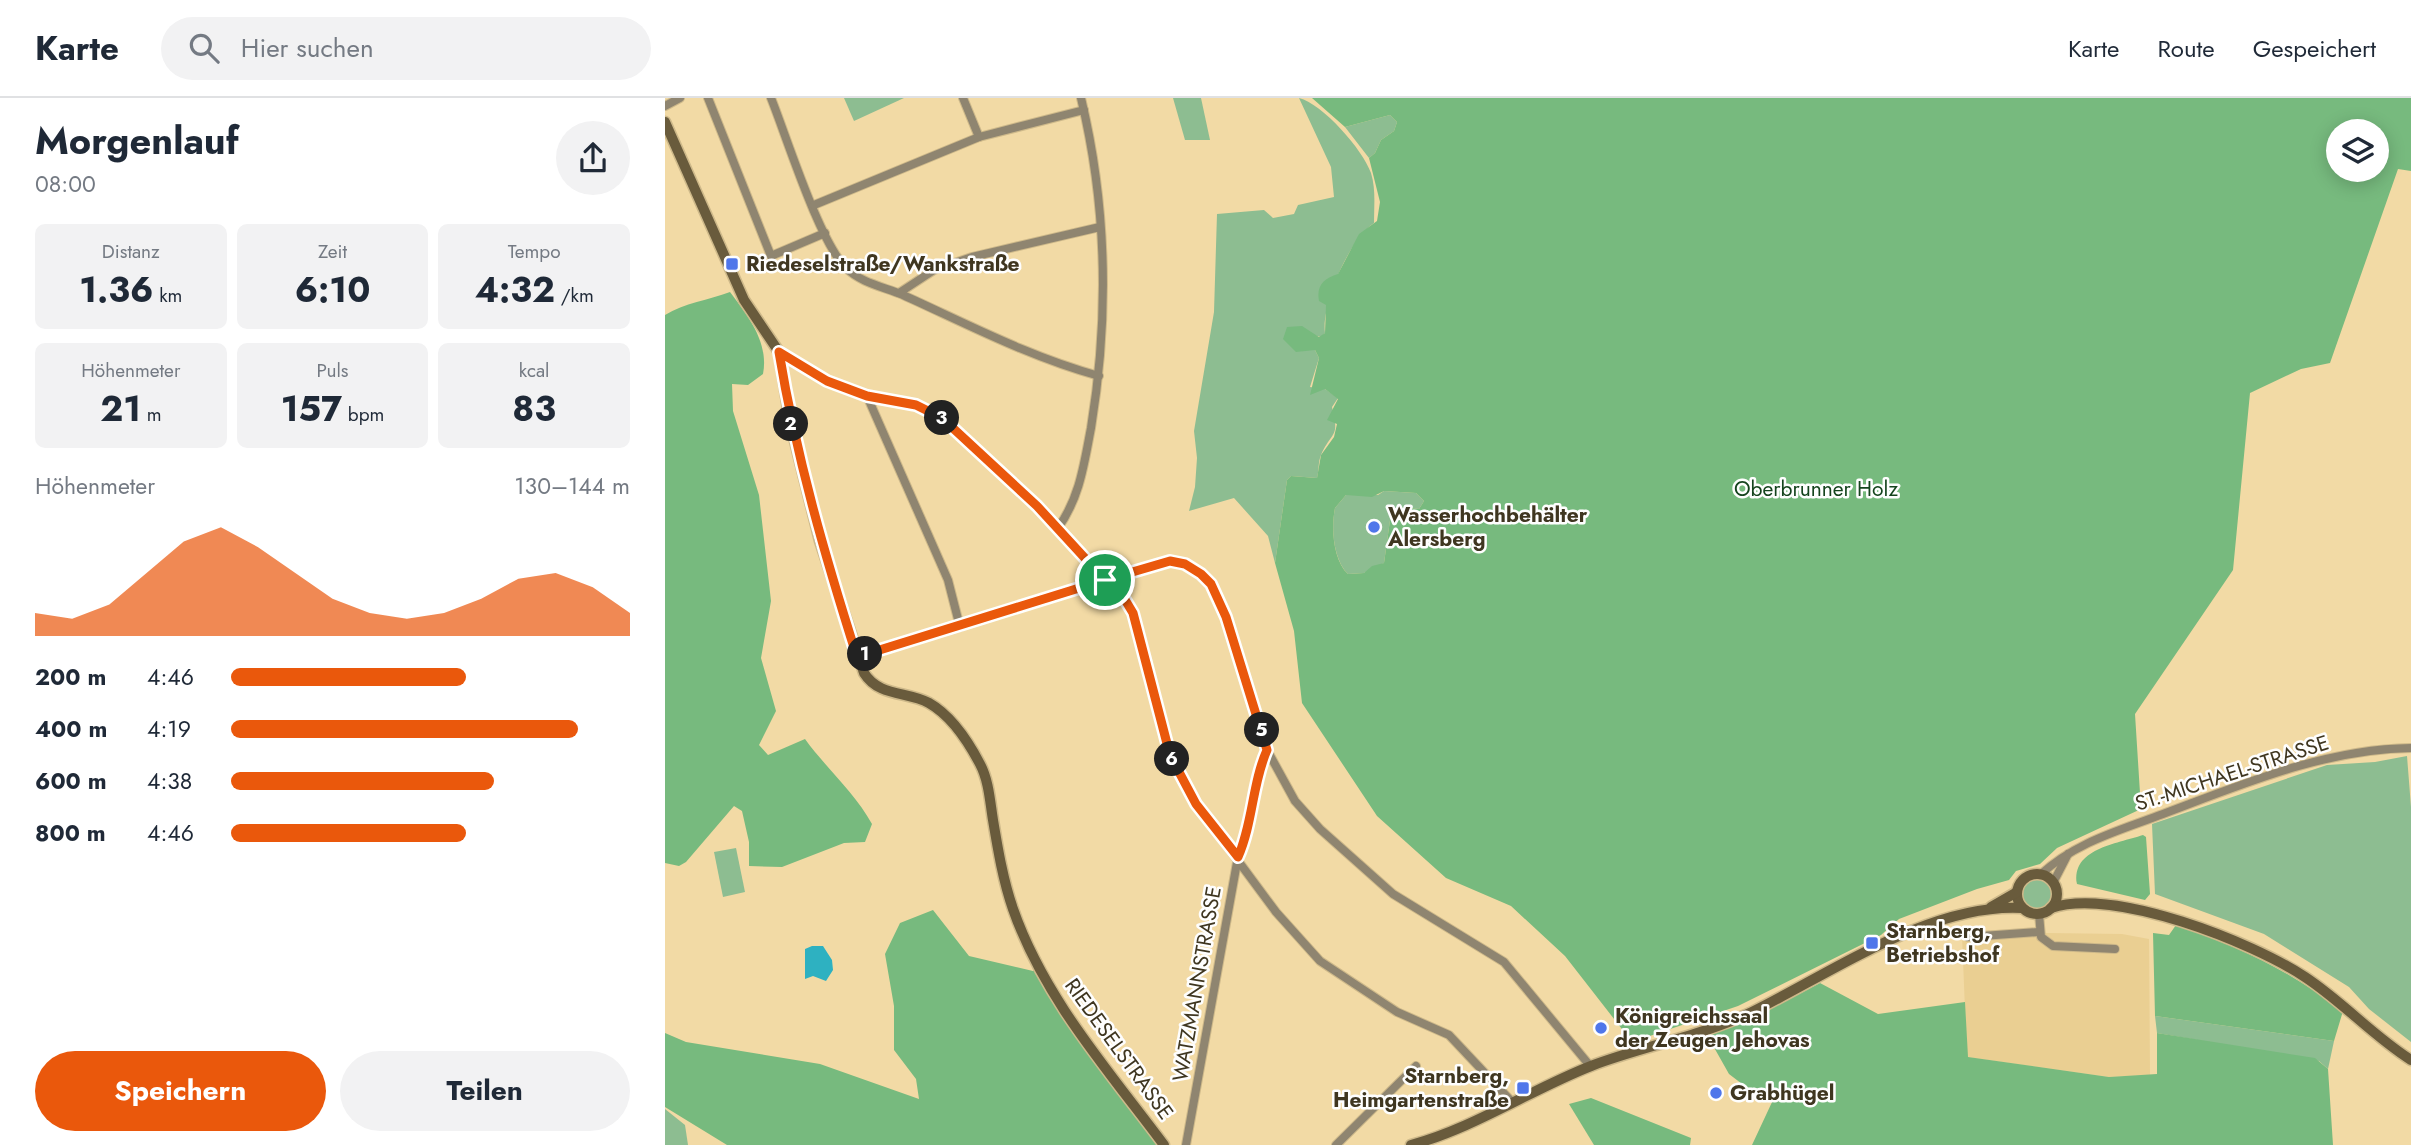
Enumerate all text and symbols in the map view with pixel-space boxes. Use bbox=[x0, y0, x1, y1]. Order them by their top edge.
search box bbox=[161, 17, 651, 80]
text: Karte bbox=[35, 25, 119, 72]
icon: search bbox=[185, 29, 223, 67]
text: Hier suchen bbox=[241, 29, 374, 67]
text: Karte bbox=[2068, 31, 2119, 66]
text: Route bbox=[2157, 31, 2215, 66]
text: Gespeichert bbox=[2253, 31, 2376, 66]
text: Morgenlauf bbox=[35, 113, 239, 168]
map controls bbox=[2326, 119, 2389, 182]
button: layers bbox=[2326, 119, 2389, 182]
button: share bbox=[556, 121, 630, 195]
text: 08:00 bbox=[35, 167, 96, 201]
text: Distanz bbox=[102, 238, 160, 265]
text: Zeit bbox=[318, 238, 347, 265]
text: Tempo bbox=[508, 238, 561, 265]
place label: Riedeselstraße/Wankstraße bbox=[746, 249, 1020, 279]
marker: Riedeselstraße/Wankstraße bbox=[724, 256, 740, 272]
text: 1.36 bbox=[79, 265, 154, 315]
text: 6:10 bbox=[295, 265, 370, 315]
text: 4:32 bbox=[475, 265, 555, 315]
text: km bbox=[154, 282, 182, 309]
text: /km bbox=[555, 282, 594, 309]
text: Höhenmeter bbox=[81, 357, 180, 384]
text: Puls bbox=[316, 357, 349, 384]
text: kcal bbox=[519, 357, 550, 384]
text: 21 bbox=[100, 384, 141, 434]
text: 157 bbox=[281, 384, 342, 434]
text: 83 bbox=[512, 384, 556, 434]
pin: 3 bbox=[925, 400, 959, 436]
text: m bbox=[141, 401, 161, 428]
text: bpm bbox=[342, 401, 384, 428]
text: 3 bbox=[936, 404, 947, 431]
pin: 2 bbox=[773, 406, 809, 442]
text: 2 bbox=[784, 410, 797, 437]
text: Höhenmeter bbox=[35, 469, 155, 503]
text: 130–144 m bbox=[514, 469, 630, 503]
park label: Oberbrunner Holz bbox=[1734, 474, 1898, 504]
place label: Wasserhochbehälter Alersberg bbox=[1387, 500, 1588, 554]
marker: Wasserhochbehälter Alersberg bbox=[1366, 519, 1382, 535]
pin bbox=[1075, 550, 1135, 610]
icon: arrive bbox=[1086, 561, 1124, 599]
pin: 1 bbox=[847, 636, 883, 672]
text: 1 bbox=[860, 640, 869, 667]
text: 200 m bbox=[35, 660, 106, 694]
text: 4:46 bbox=[147, 660, 194, 694]
text: 400 m bbox=[35, 712, 107, 746]
text: 4:19 bbox=[147, 712, 191, 746]
pin: 5 bbox=[1245, 712, 1279, 748]
text: 5 bbox=[1255, 716, 1268, 743]
street label: ST.-MICHAEL-STRASSE bbox=[2131, 727, 2333, 819]
pin: 6 bbox=[1155, 742, 1189, 776]
text: 6 bbox=[1165, 745, 1178, 772]
text: 600 m bbox=[35, 764, 107, 798]
text: 4:38 bbox=[147, 764, 192, 798]
text: 800 m bbox=[35, 816, 106, 850]
text: 4:46 bbox=[147, 816, 194, 850]
street label: WATZMANNSTRASSE bbox=[1165, 884, 1229, 1084]
place label: Starnberg, Betriebshof bbox=[1886, 916, 2000, 970]
marker: Starnberg, Betriebshof bbox=[1864, 935, 1880, 951]
street label: RIEDESELSTRASSE bbox=[1057, 972, 1181, 1126]
place label: Königreichssaal der Zeugen Jehovas bbox=[1615, 1001, 1810, 1055]
marker: Königreichssaal der Zeugen Jehovas bbox=[1593, 1020, 1609, 1036]
button: Speichern bbox=[35, 1051, 326, 1131]
button: Teilen bbox=[340, 1051, 630, 1131]
place label: Starnberg, Heimgartenstraße bbox=[1333, 1061, 1509, 1115]
place label: Grabhügel bbox=[1730, 1078, 1835, 1108]
marker: Starnberg, Heimgartenstraße bbox=[1515, 1080, 1531, 1096]
marker: Grabhügel bbox=[1708, 1085, 1724, 1101]

